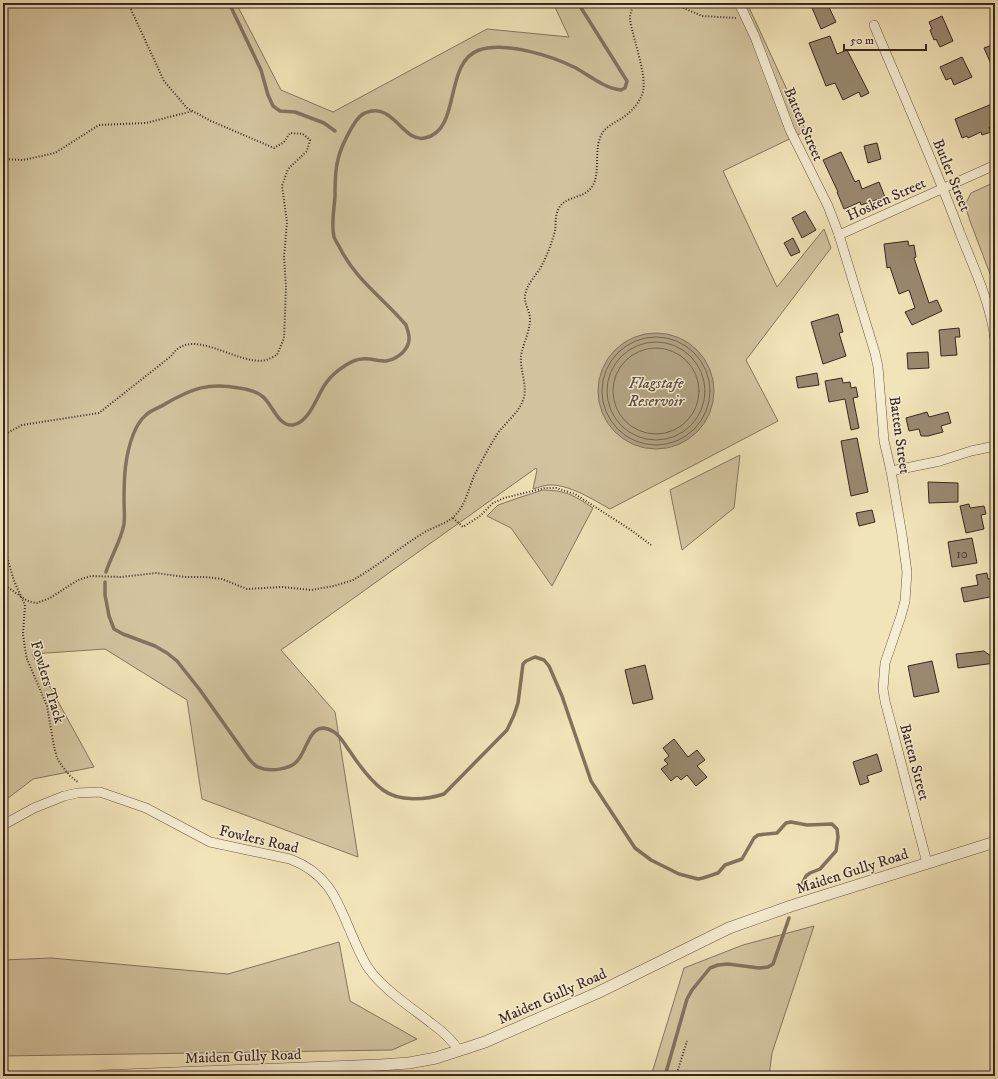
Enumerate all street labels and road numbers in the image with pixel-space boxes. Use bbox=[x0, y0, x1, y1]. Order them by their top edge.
street label: Batten Street bbox=[780, 84, 828, 164]
street label: Butler Street bbox=[928, 136, 975, 214]
street label: Hosken Street bbox=[844, 173, 929, 225]
street label: Batten Street bbox=[885, 395, 914, 475]
street label: Fowlers Track bbox=[26, 639, 69, 726]
street label: Batten Street bbox=[895, 722, 934, 803]
street label: Fowlers Road bbox=[217, 821, 301, 858]
street label: Maiden Gully Road bbox=[794, 844, 911, 899]
street label: Maiden Gully Road bbox=[495, 964, 610, 1029]
street label: Maiden Gully Road bbox=[184, 1045, 302, 1068]

